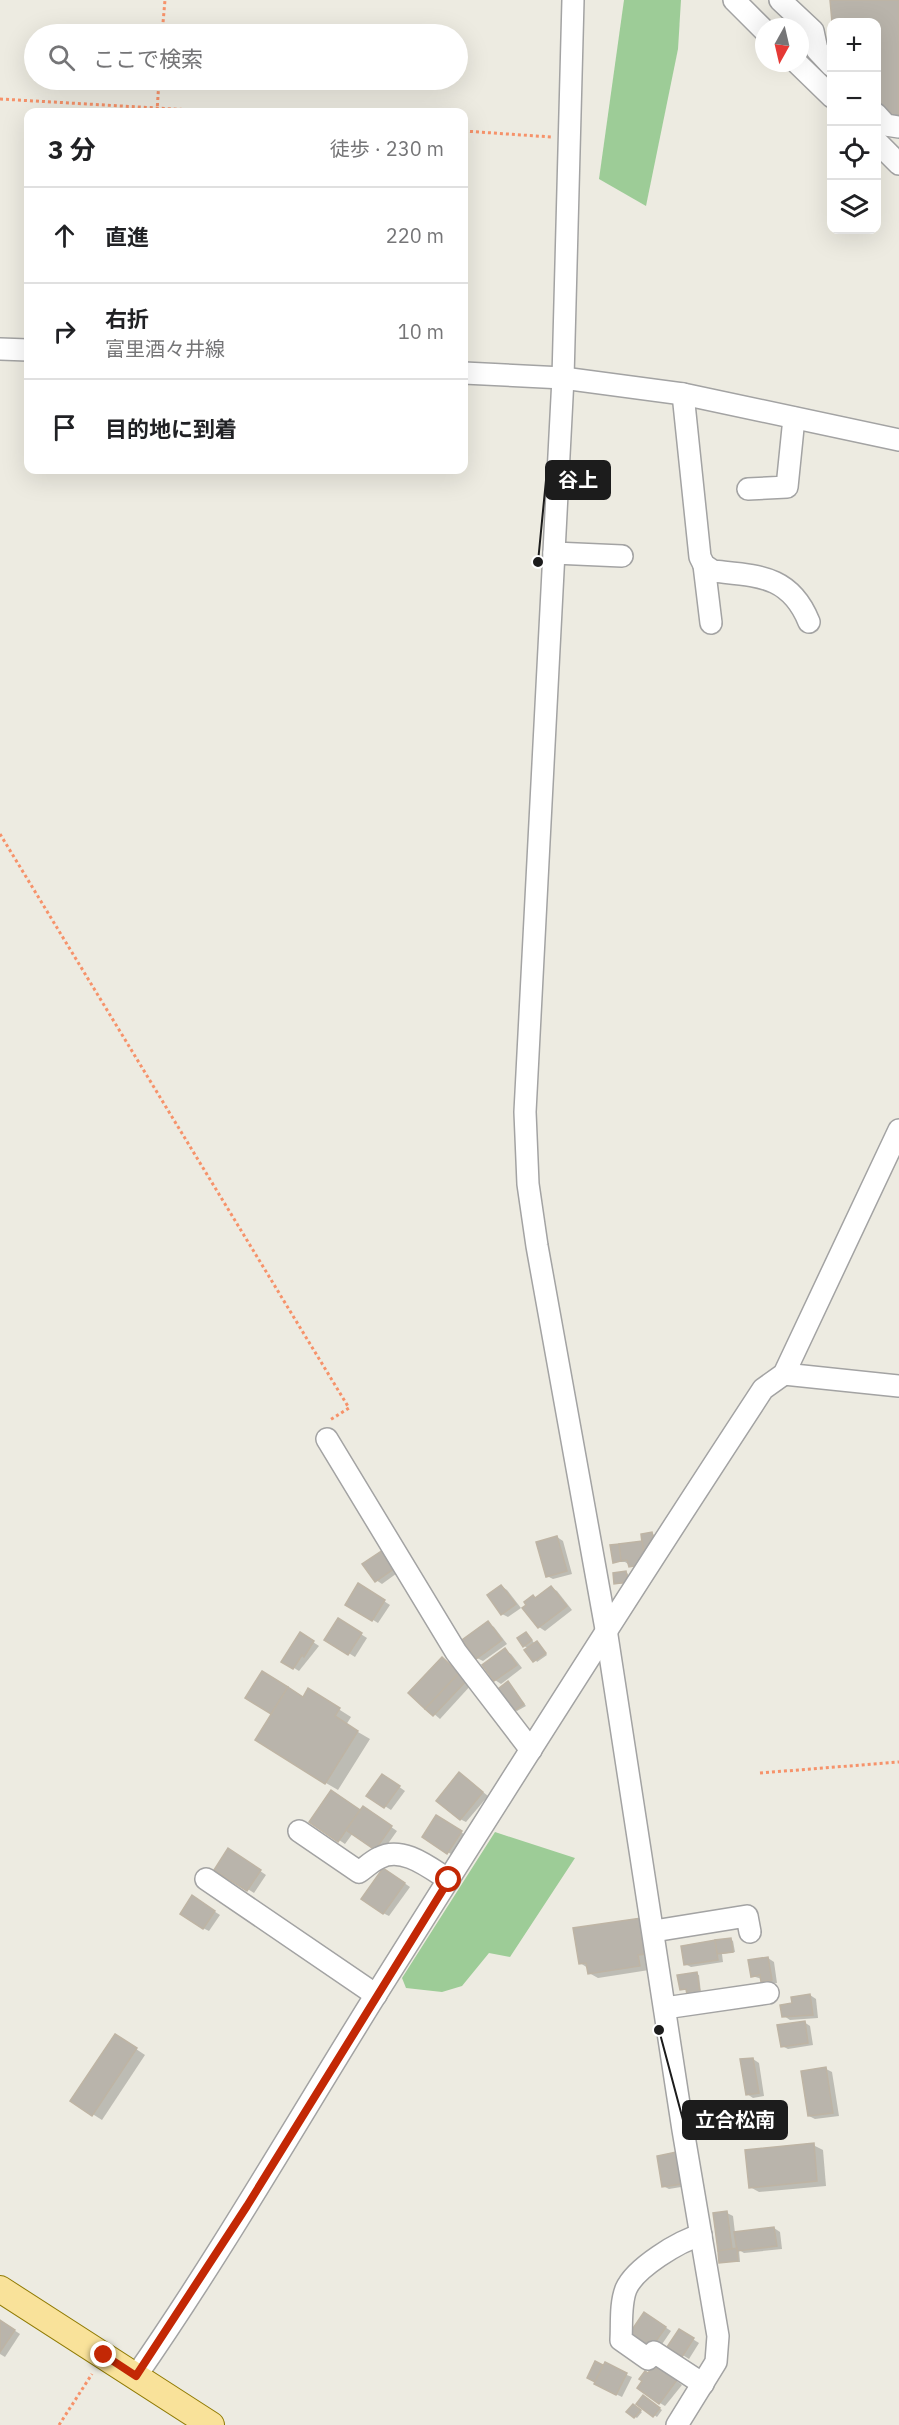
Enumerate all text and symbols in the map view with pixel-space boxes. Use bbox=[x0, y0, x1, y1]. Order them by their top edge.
north arrow bbox=[755, 18, 809, 72]
map controls bbox=[827, 18, 881, 234]
button: + bbox=[827, 18, 881, 72]
search box bbox=[24, 24, 468, 90]
icon: search bbox=[45, 41, 78, 74]
text: ここで検索 bbox=[93, 44, 203, 73]
button: − bbox=[827, 72, 881, 126]
button: locate bbox=[827, 126, 881, 180]
text: 3 分 bbox=[48, 132, 96, 166]
text: 徒歩 · 230 m bbox=[330, 135, 444, 162]
button: layers bbox=[827, 180, 881, 234]
icon: ahead bbox=[48, 219, 81, 252]
text: 直進 bbox=[105, 222, 149, 251]
text: 220 m bbox=[386, 222, 444, 249]
text: 右折 bbox=[105, 304, 149, 333]
icon: right bbox=[48, 315, 81, 348]
text: 10 m bbox=[398, 318, 444, 345]
text: 富里酒々井線 bbox=[105, 335, 225, 362]
icon: arrive bbox=[48, 411, 81, 444]
text: 目的地に到着 bbox=[105, 414, 237, 443]
callout: 谷上 bbox=[546, 461, 610, 499]
text: 谷上 bbox=[558, 466, 598, 493]
route start bbox=[435, 1866, 461, 1892]
callout: 立合松南 bbox=[683, 2101, 787, 2139]
text: 立合松南 bbox=[695, 2106, 775, 2133]
route end bbox=[90, 2341, 116, 2367]

